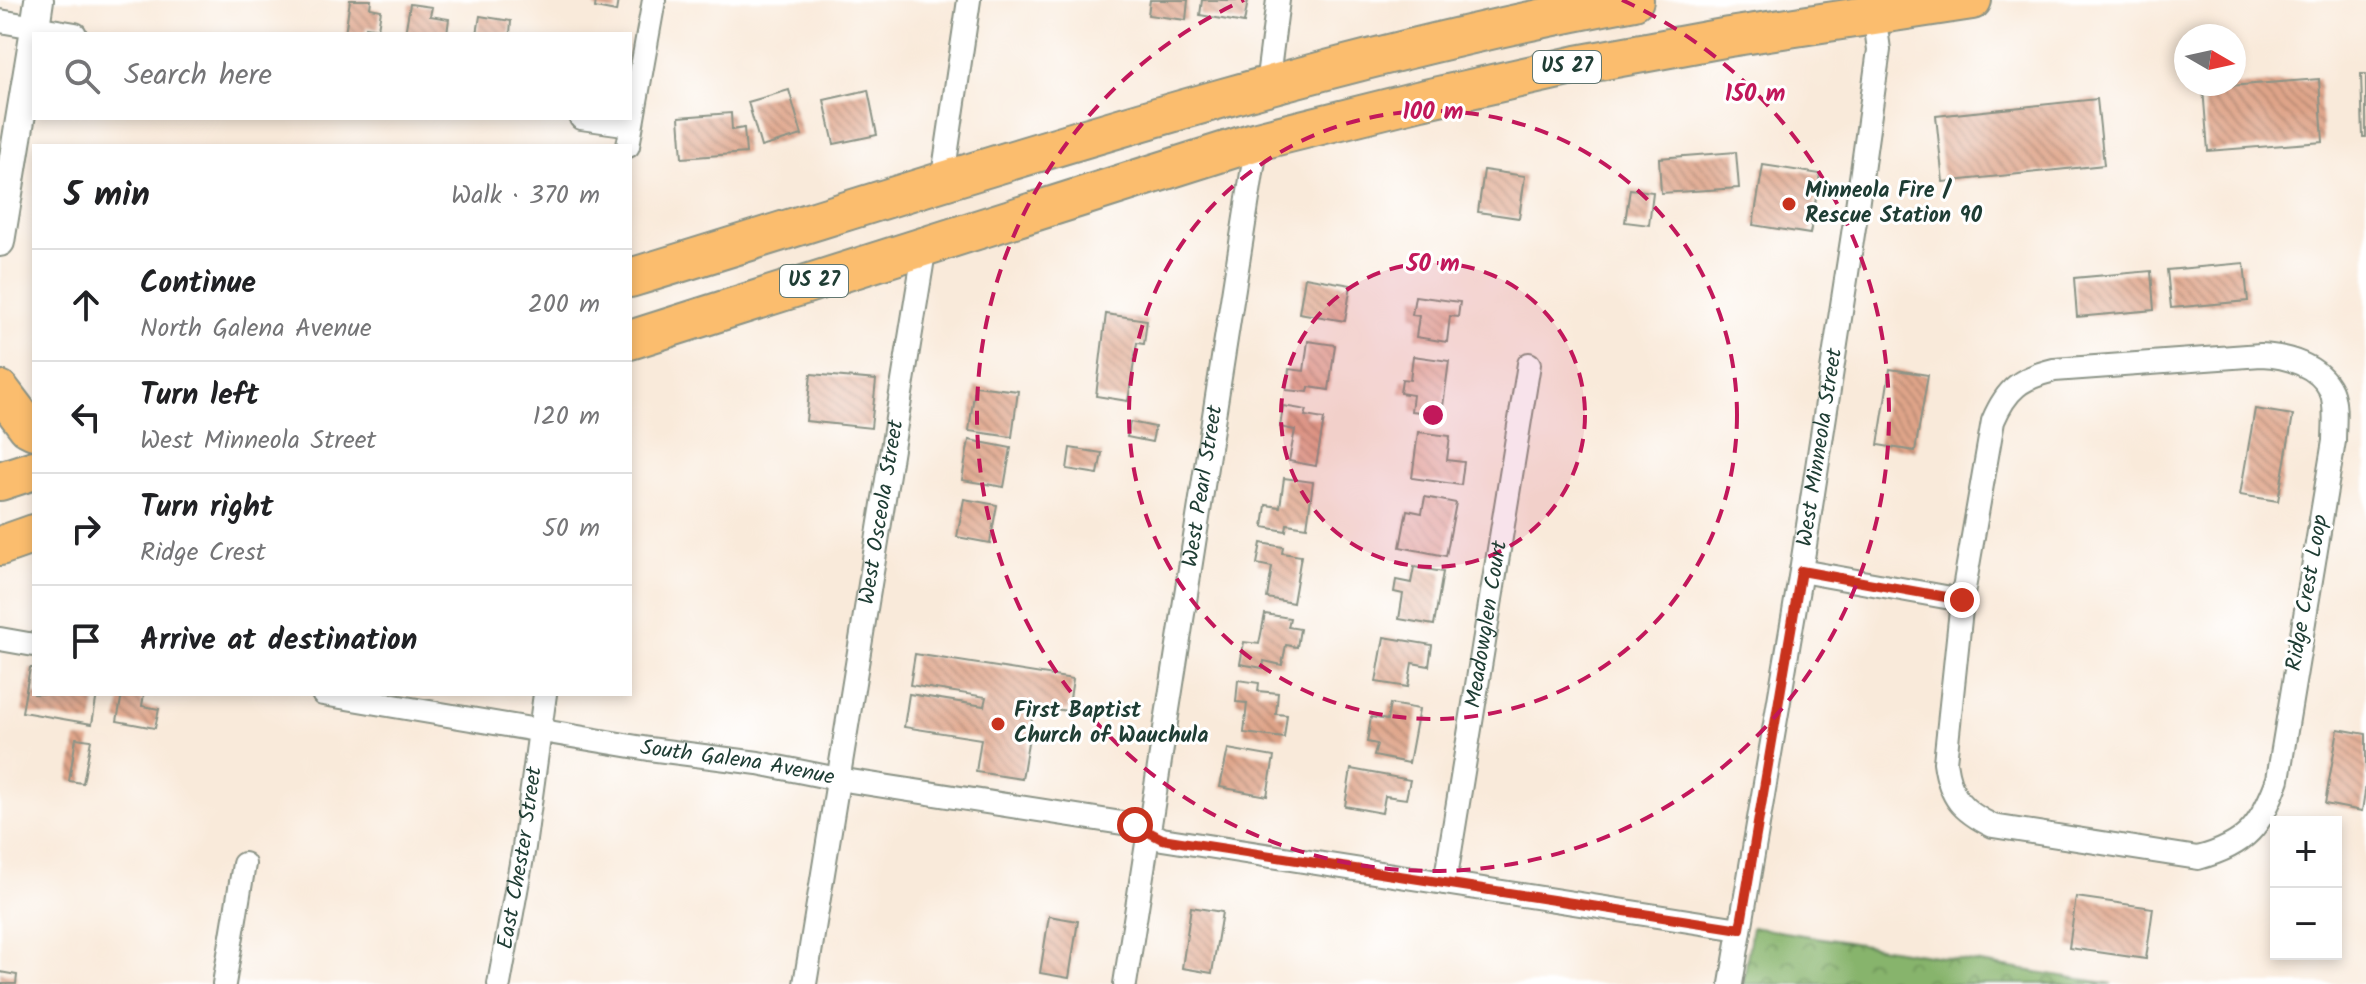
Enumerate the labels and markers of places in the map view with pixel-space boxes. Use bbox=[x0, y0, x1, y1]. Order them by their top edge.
place label: Minneola Fire / Rescue Station 90 bbox=[1805, 174, 1983, 234]
marker: Minneola Fire / Rescue Station 90 bbox=[1780, 195, 1798, 213]
centre of rings bbox=[1419, 401, 1447, 429]
place label: First Baptist Church of Wauchula bbox=[1014, 694, 1208, 754]
marker: First Baptist Church of Wauchula bbox=[989, 715, 1007, 733]

